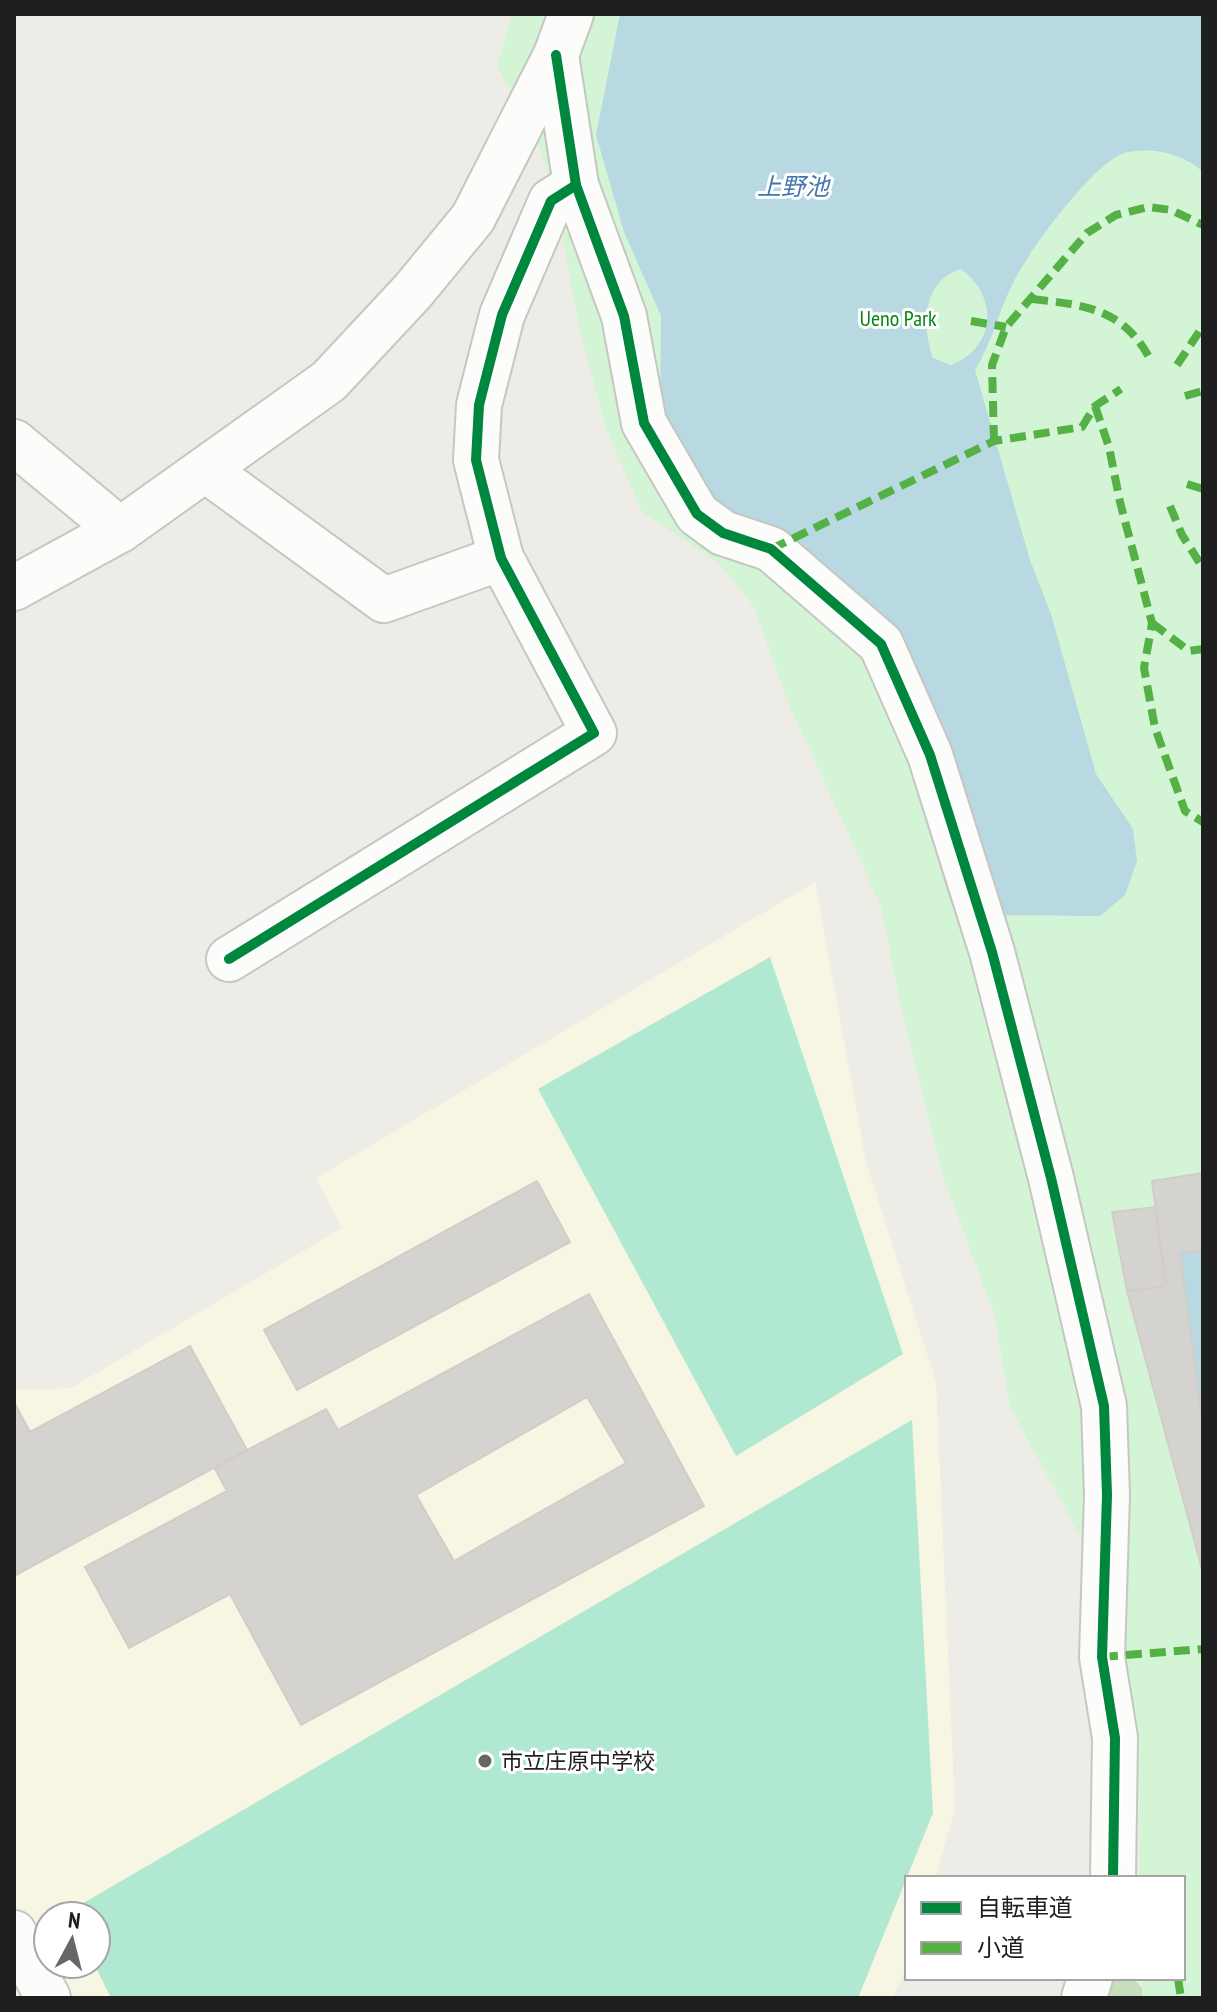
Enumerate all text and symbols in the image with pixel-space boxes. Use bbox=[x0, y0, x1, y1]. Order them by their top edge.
water label: 上野池 bbox=[757, 171, 831, 202]
park label: Ueno Park bbox=[859, 304, 937, 332]
place label: 市立庄原中学校 bbox=[501, 1747, 655, 1775]
marker: 市立庄原中学校 bbox=[476, 1752, 494, 1770]
legend bbox=[905, 1876, 1185, 1980]
text: 自転車道 bbox=[977, 1892, 1073, 1923]
north arrow bbox=[32, 1900, 112, 1980]
text: N bbox=[67, 1906, 82, 1935]
text: 小道 bbox=[977, 1932, 1025, 1963]

